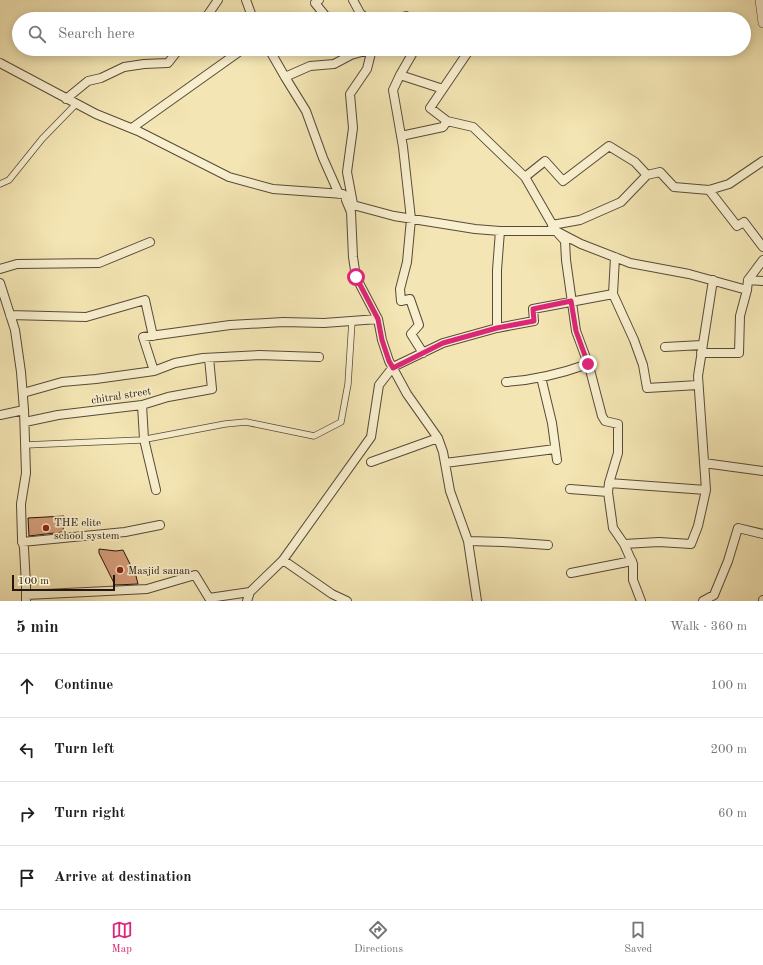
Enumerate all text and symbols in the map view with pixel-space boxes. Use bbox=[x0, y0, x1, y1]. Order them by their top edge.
search box bbox=[12, 12, 751, 56]
icon: search bbox=[26, 23, 48, 45]
text: Search here bbox=[58, 27, 135, 42]
route start bbox=[347, 268, 365, 286]
route end bbox=[579, 355, 597, 373]
street label: chitral street bbox=[90, 386, 152, 407]
place label: THE elite school system bbox=[54, 518, 120, 542]
marker: THE elite school system bbox=[41, 523, 51, 533]
marker: Masjid sanan bbox=[115, 565, 125, 575]
place label: Masjid sanan bbox=[128, 566, 190, 577]
scale bar bbox=[12, 573, 115, 592]
text: 100 m bbox=[18, 576, 49, 587]
text: 5 min bbox=[16, 619, 59, 636]
text: Walk · 360 m bbox=[670, 620, 747, 633]
icon: ahead bbox=[16, 675, 38, 697]
text: Continue bbox=[54, 678, 113, 693]
text: 100 m bbox=[710, 679, 747, 692]
icon: left bbox=[16, 739, 38, 761]
text: Turn left bbox=[54, 742, 114, 757]
text: 200 m bbox=[710, 743, 747, 756]
icon: right bbox=[16, 803, 38, 825]
text: Turn right bbox=[54, 806, 125, 821]
text: 60 m bbox=[718, 807, 747, 820]
icon: arrive bbox=[16, 867, 38, 889]
text: Arrive at destination bbox=[54, 870, 192, 885]
tab: Map bbox=[111, 919, 133, 957]
tab: Directions bbox=[354, 919, 403, 957]
tab: Saved bbox=[624, 919, 652, 957]

